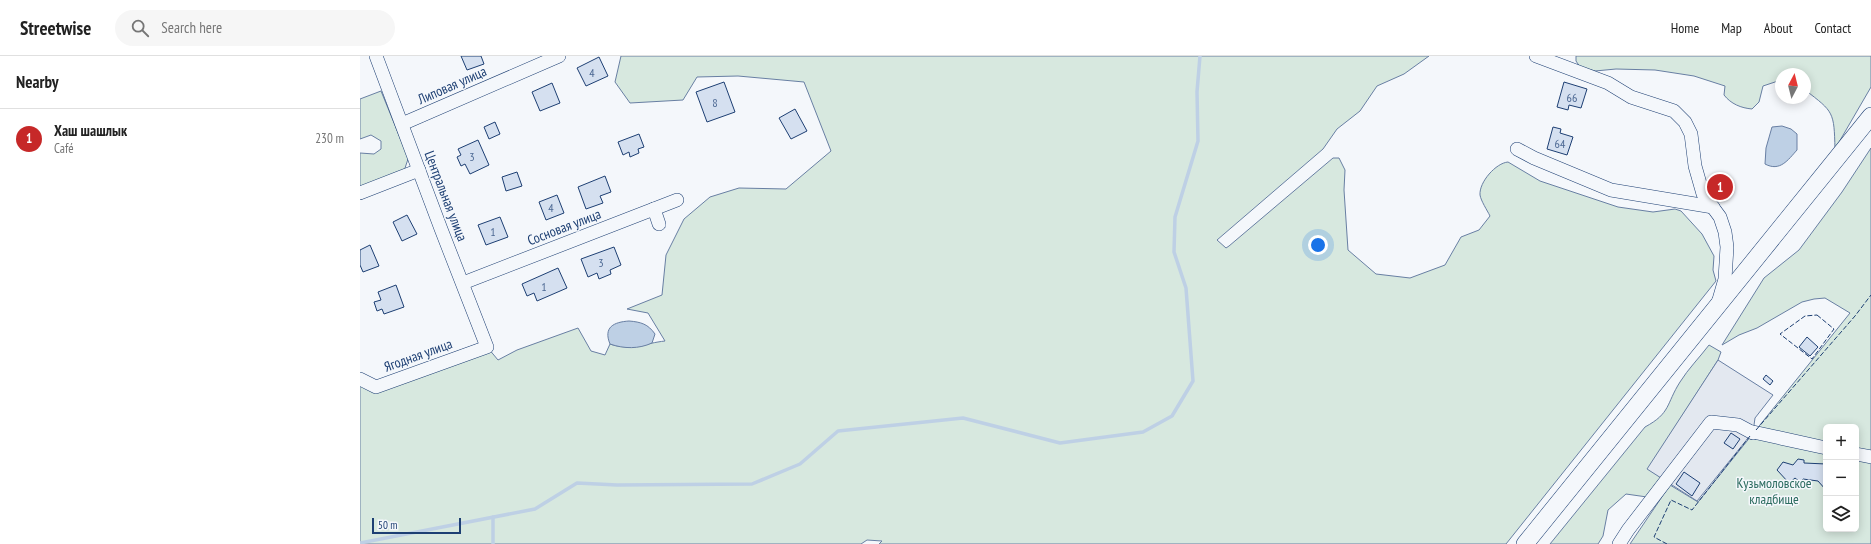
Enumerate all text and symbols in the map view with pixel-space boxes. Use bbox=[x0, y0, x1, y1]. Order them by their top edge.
search box bbox=[115, 10, 395, 46]
text: Streetwise bbox=[20, 16, 91, 40]
icon: search bbox=[129, 17, 151, 39]
text: Search here bbox=[161, 18, 222, 37]
text: Home bbox=[1671, 19, 1699, 37]
text: Map bbox=[1721, 19, 1742, 37]
text: About bbox=[1764, 19, 1793, 37]
text: Contact bbox=[1815, 19, 1851, 37]
street label: Липовая улица bbox=[414, 62, 489, 109]
house number: 4 bbox=[589, 65, 595, 80]
north arrow bbox=[1775, 68, 1811, 104]
text: Nearby bbox=[16, 71, 59, 93]
house number: 66 bbox=[1567, 90, 1577, 105]
house number: 8 bbox=[712, 95, 718, 110]
text: Хаш шашлык bbox=[54, 121, 127, 140]
text: 1 bbox=[26, 130, 32, 147]
text: 230 m bbox=[315, 130, 344, 147]
house number: 64 bbox=[1555, 136, 1566, 151]
text: Café bbox=[54, 140, 74, 157]
street label: Центральная улица bbox=[421, 148, 471, 244]
house number: 3 bbox=[469, 149, 475, 164]
pin: 1 bbox=[1707, 172, 1733, 202]
house number: 4 bbox=[548, 200, 554, 215]
street label: Сосновая улица bbox=[525, 205, 603, 249]
house number: 1 bbox=[490, 224, 496, 239]
your location bbox=[1308, 235, 1328, 255]
house number: 3 bbox=[598, 255, 604, 270]
house number: 1 bbox=[541, 279, 547, 294]
street label: Ягодная улица bbox=[381, 334, 455, 376]
map controls bbox=[1823, 424, 1859, 532]
button: + bbox=[1823, 424, 1859, 460]
button: − bbox=[1823, 460, 1859, 496]
park label: Кузьмоловское кладбище bbox=[1736, 474, 1812, 508]
button: layers bbox=[1823, 496, 1859, 532]
scale bar bbox=[372, 516, 461, 535]
text: 50 m bbox=[378, 518, 397, 532]

